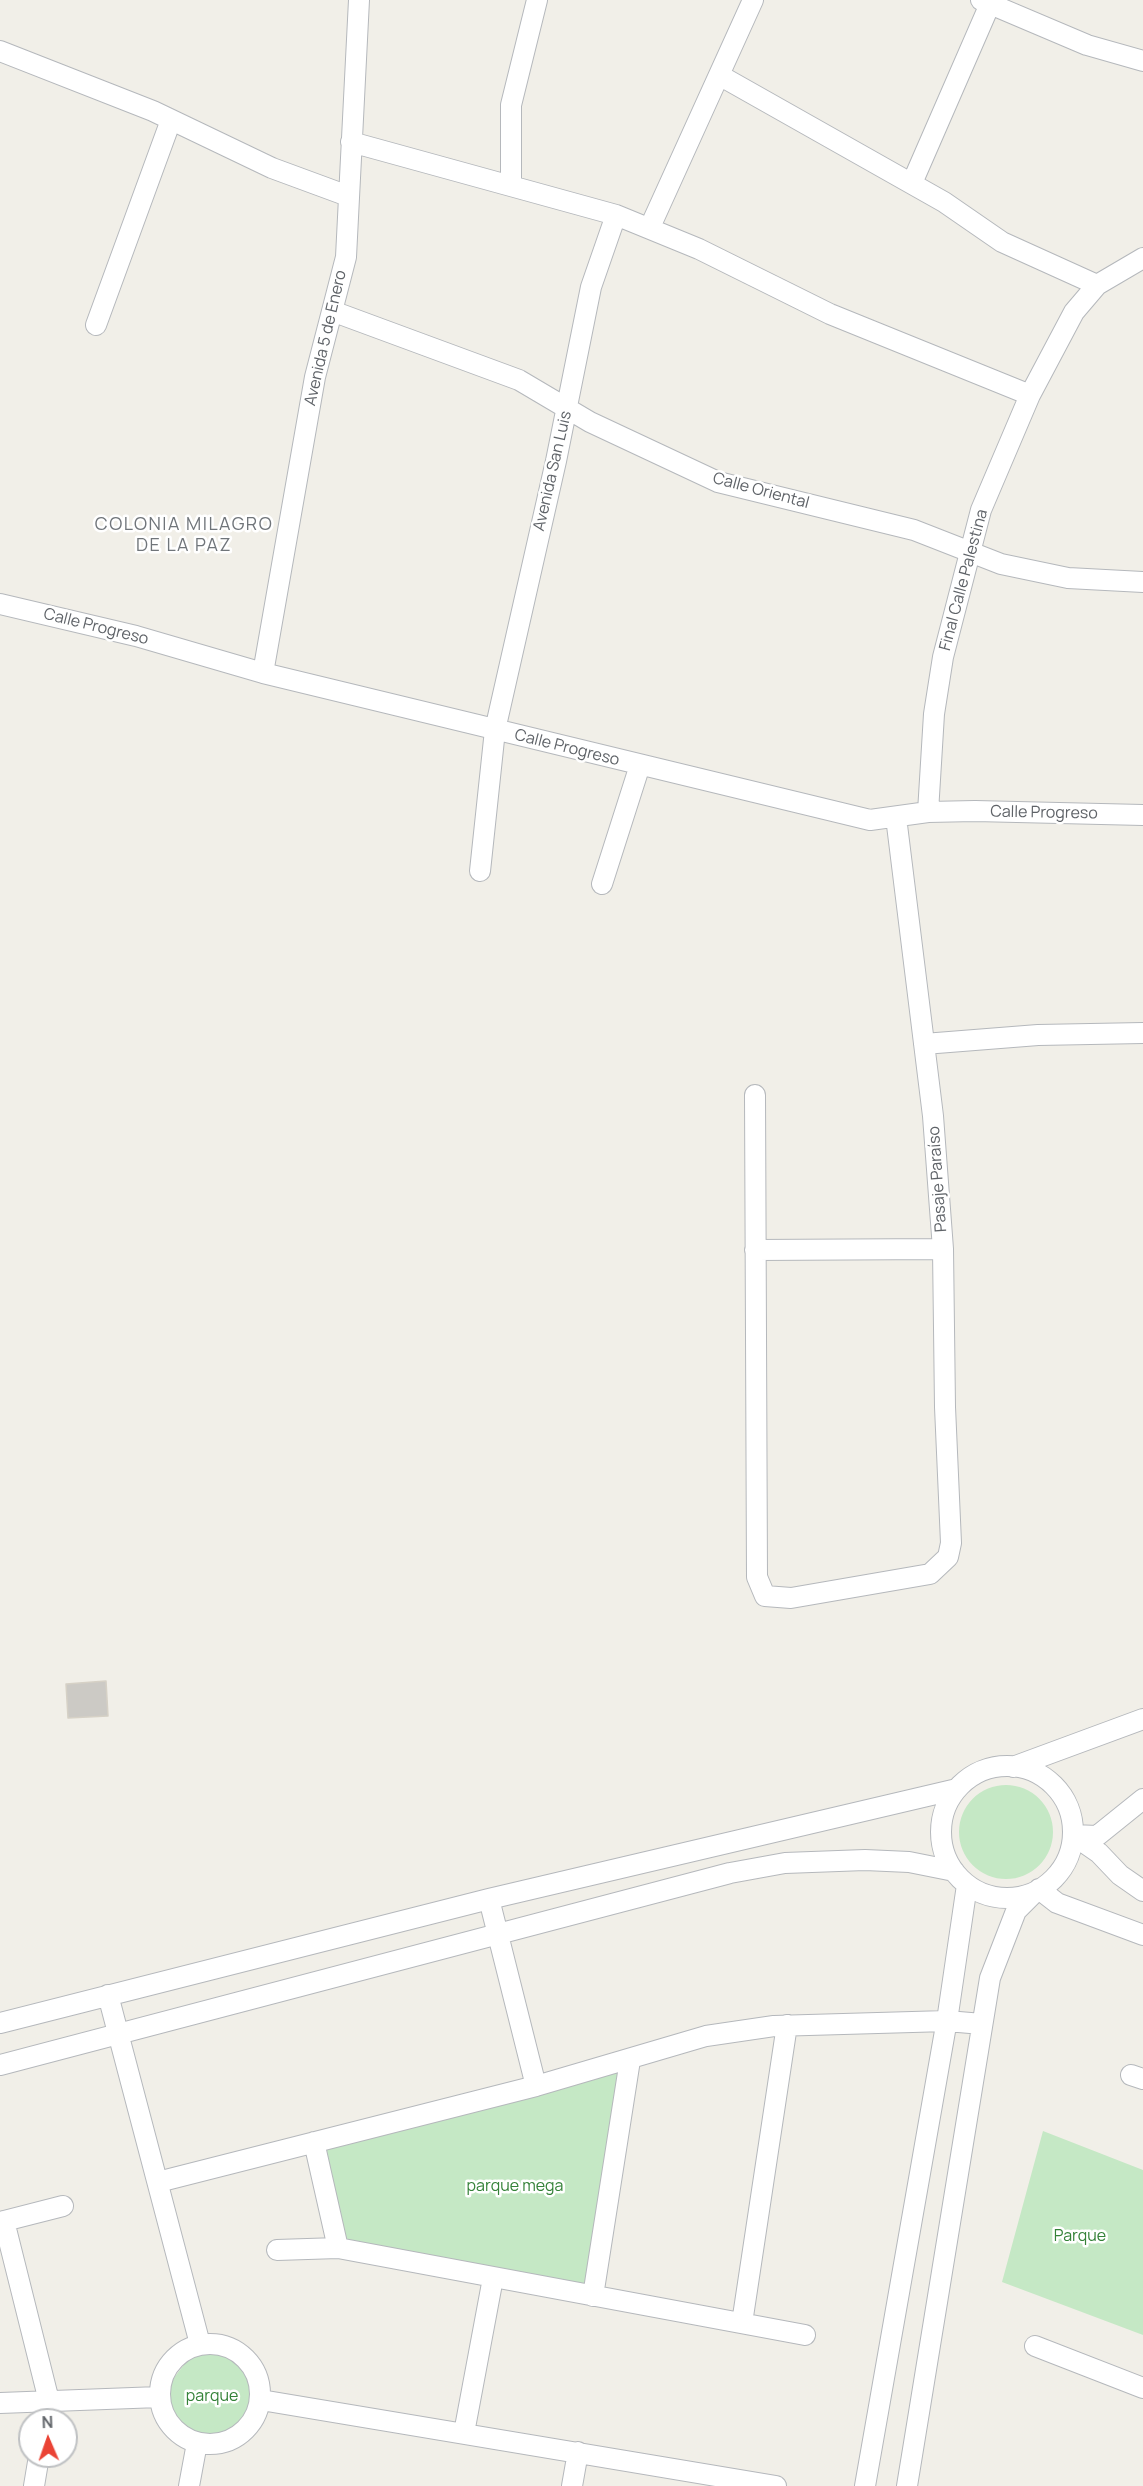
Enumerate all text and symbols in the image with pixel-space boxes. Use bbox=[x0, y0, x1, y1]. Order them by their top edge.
street label: Avenida 5 de Enero bbox=[301, 268, 351, 408]
street label: Avenida San Luis bbox=[530, 409, 576, 533]
street label: Calle Oriental bbox=[711, 469, 811, 513]
street label: Final Calle Palestina bbox=[936, 507, 992, 653]
district label: COLONIA MILAGRO DE LA PAZ bbox=[95, 514, 273, 556]
street label: Calle Progreso bbox=[42, 605, 150, 649]
street label: Calle Progreso bbox=[513, 726, 621, 770]
street label: Calle Progreso bbox=[990, 802, 1098, 824]
street label: Pasaje Paraíso bbox=[925, 1125, 951, 1233]
park label: parque mega bbox=[467, 2177, 563, 2197]
park label: Parque bbox=[1054, 2227, 1106, 2247]
park label: parque bbox=[186, 2387, 238, 2407]
north arrow bbox=[18, 2408, 78, 2468]
text: N bbox=[41, 2411, 54, 2433]

